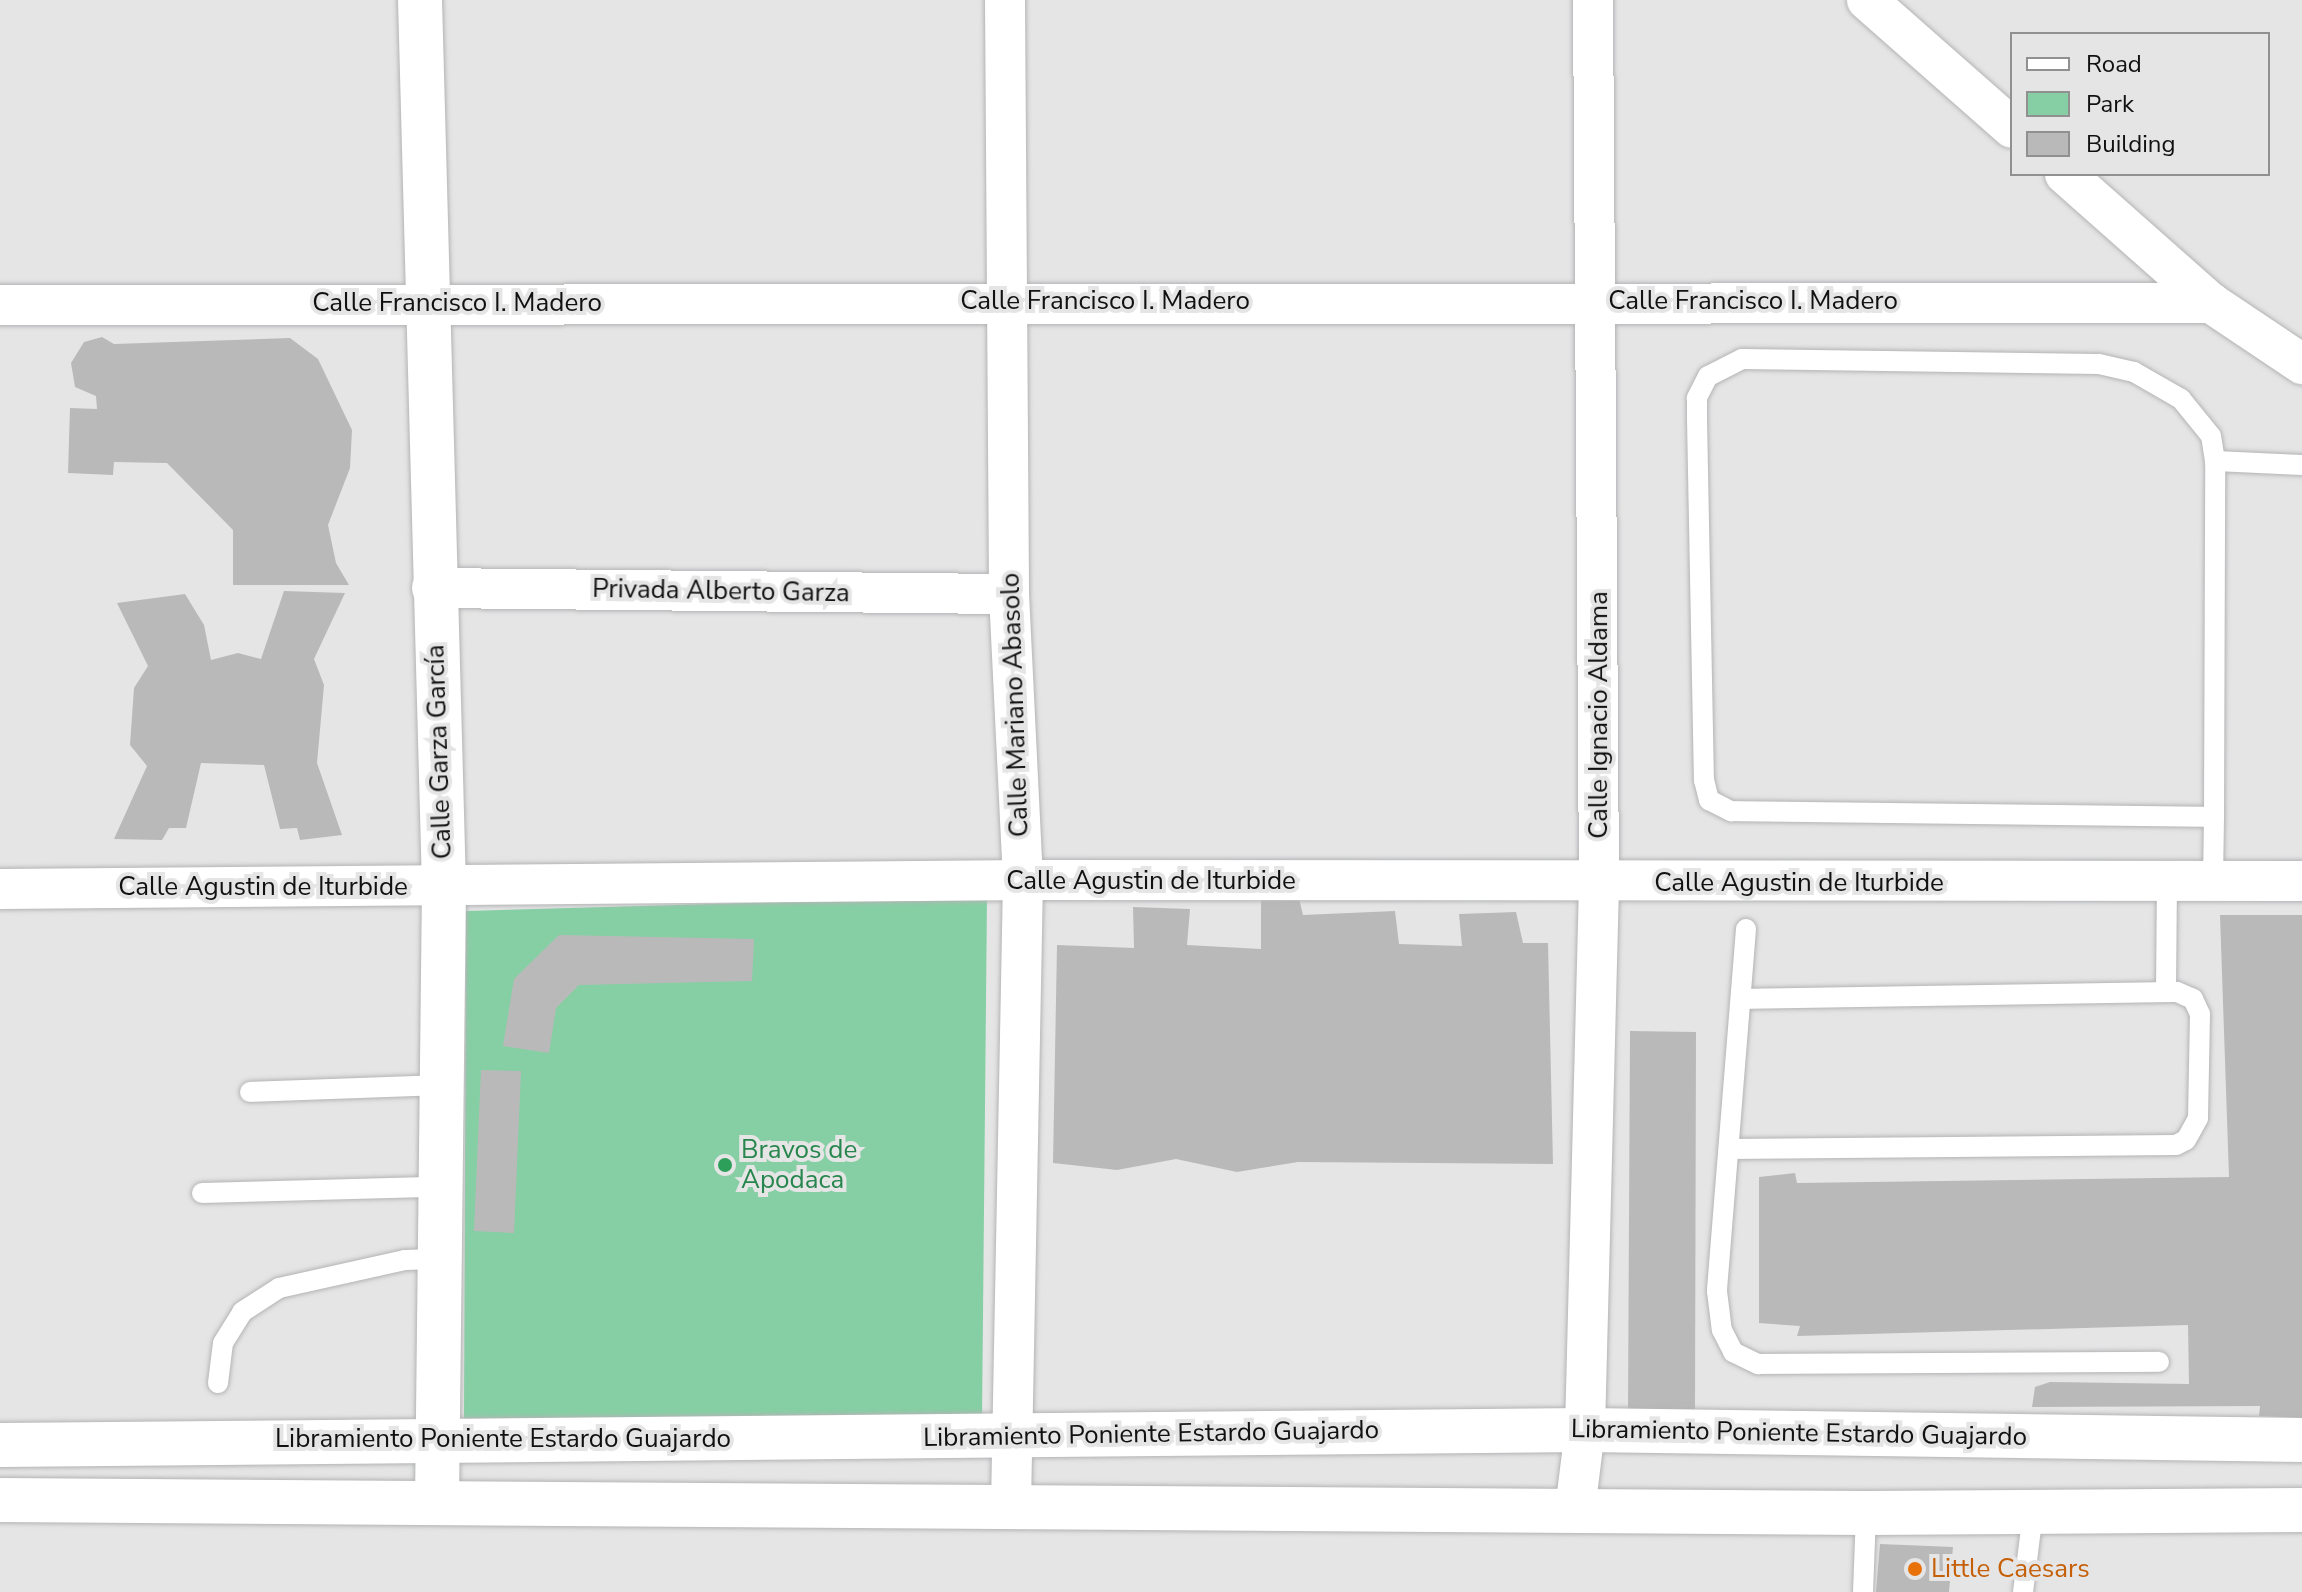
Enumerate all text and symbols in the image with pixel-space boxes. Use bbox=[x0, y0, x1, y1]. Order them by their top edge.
legend bbox=[2010, 32, 2270, 176]
text: Road bbox=[2086, 48, 2142, 80]
text: Park bbox=[2086, 88, 2134, 120]
text: Building bbox=[2086, 128, 2176, 160]
street label: Calle Francisco I. Madero bbox=[960, 285, 1250, 317]
street label: Calle Francisco I. Madero bbox=[1608, 285, 1898, 317]
street label: Calle Francisco I. Madero bbox=[312, 287, 602, 319]
street label: Calle Mariano Abasolo bbox=[995, 572, 1035, 838]
street label: Privada Alberto Garza bbox=[592, 573, 850, 609]
street label: Calle Ignacio Aldama bbox=[1583, 591, 1615, 839]
street label: Calle Garza García bbox=[420, 644, 458, 860]
street label: Calle Agustin de Iturbide bbox=[1006, 865, 1296, 897]
street label: Calle Agustin de Iturbide bbox=[1654, 867, 1944, 899]
street label: Calle Agustin de Iturbide bbox=[118, 871, 408, 903]
place label: Bravos de Apodaca bbox=[741, 1134, 857, 1196]
marker: Bravos de Apodaca bbox=[716, 1156, 734, 1174]
street label: Libramiento Poniente Estardo Guajardo bbox=[1571, 1413, 2027, 1453]
street label: Libramiento Poniente Estardo Guajardo bbox=[923, 1414, 1379, 1454]
street label: Libramiento Poniente Estardo Guajardo bbox=[275, 1423, 731, 1455]
place label: Little Caesars bbox=[1931, 1553, 2090, 1585]
marker: Little Caesars bbox=[1906, 1560, 1924, 1578]

